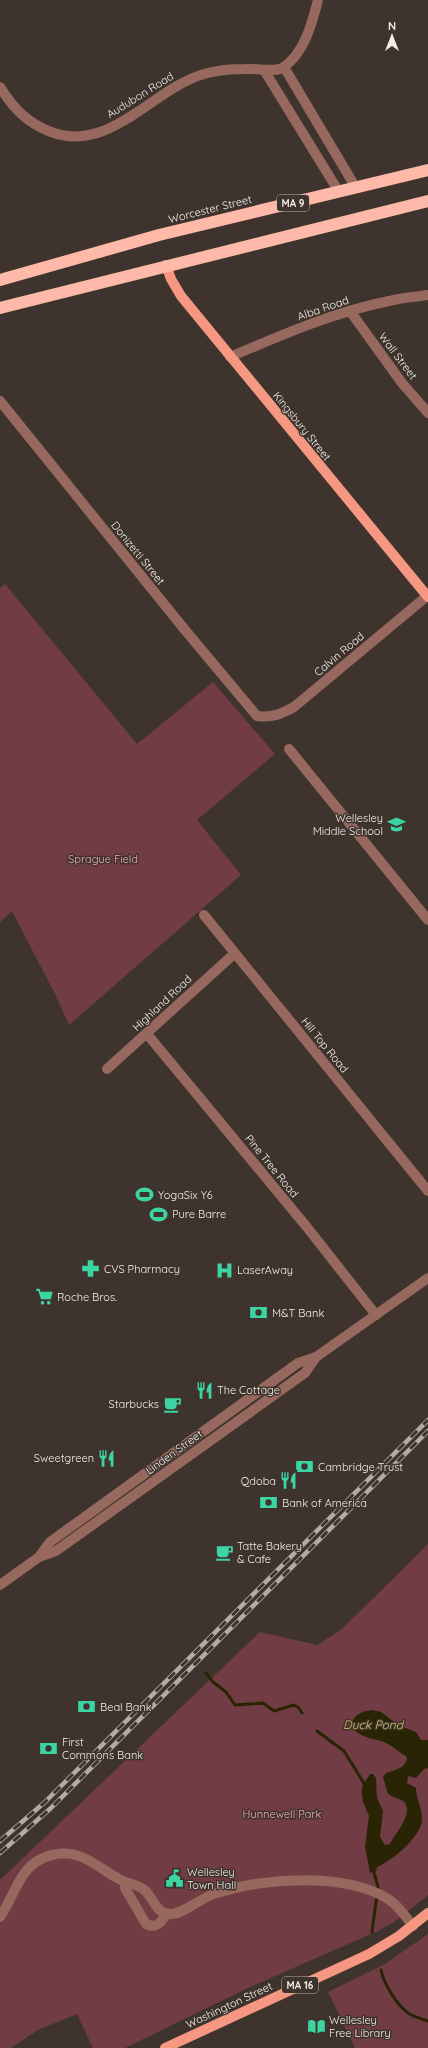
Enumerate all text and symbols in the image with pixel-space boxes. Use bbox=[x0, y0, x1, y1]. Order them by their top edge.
north arrow bbox=[372, 16, 412, 56]
text: N bbox=[388, 19, 396, 33]
street label: Audubon Road bbox=[104, 69, 176, 121]
street label: Worcester Street bbox=[167, 192, 253, 226]
road number: MA 9 bbox=[277, 195, 309, 211]
street label: Alba Road bbox=[296, 293, 350, 323]
street label: Wall Street bbox=[376, 330, 420, 383]
street label: Kingsbury Street bbox=[270, 389, 334, 463]
street label: Donizetti Street bbox=[108, 518, 168, 588]
street label: Calvin Road bbox=[311, 629, 367, 679]
place label: Wellesley Middle School bbox=[313, 811, 383, 838]
school or university icon: Wellesley Middle School bbox=[386, 814, 406, 834]
park label: Sprague Field bbox=[68, 852, 138, 866]
street label: Highland Road bbox=[129, 972, 195, 1034]
street label: Hill Top Road bbox=[298, 1014, 352, 1076]
street label: Pine Tree Road bbox=[242, 1132, 302, 1200]
sports icon: YogaSix Y6 bbox=[135, 1185, 155, 1205]
place label: YogaSix Y6 bbox=[158, 1188, 213, 1202]
sports icon: Pure Barre bbox=[149, 1204, 169, 1224]
place label: Pure Barre bbox=[172, 1207, 226, 1221]
pharmacy icon: CVS Pharmacy bbox=[81, 1259, 101, 1279]
hospital icon: LaserAway bbox=[214, 1260, 234, 1280]
place label: CVS Pharmacy bbox=[104, 1262, 180, 1276]
place label: LaserAway bbox=[237, 1263, 293, 1277]
supermarket icon: Roche Bros. bbox=[34, 1287, 54, 1307]
place label: Roche Bros. bbox=[57, 1290, 117, 1304]
bank icon: M&T Bank bbox=[249, 1303, 269, 1323]
place label: M&T Bank bbox=[272, 1306, 324, 1320]
restaurant icon: The Cottage bbox=[194, 1380, 214, 1400]
place label: The Cottage bbox=[217, 1383, 280, 1397]
cafe icon: Starbucks bbox=[162, 1394, 182, 1414]
place label: Starbucks bbox=[109, 1397, 159, 1411]
street label: Linden Street bbox=[143, 1427, 205, 1477]
restaurant icon: Sweetgreen bbox=[97, 1448, 117, 1468]
place label: Sweetgreen bbox=[34, 1451, 94, 1465]
bank icon: Cambridge Trust bbox=[295, 1457, 315, 1477]
place label: Cambridge Trust bbox=[318, 1460, 403, 1474]
restaurant icon: Qdoba bbox=[279, 1471, 299, 1491]
place label: Qdoba bbox=[241, 1474, 276, 1488]
bank icon: Bank of America bbox=[259, 1493, 279, 1513]
place label: Bank of America bbox=[282, 1496, 367, 1510]
place label: Tatte Bakery & Cafe bbox=[237, 1539, 302, 1566]
cafe icon: Tatte Bakery & Cafe bbox=[214, 1542, 234, 1562]
bank icon: Beal Bank bbox=[77, 1697, 97, 1717]
place label: Beal Bank bbox=[100, 1700, 152, 1714]
water label: Duck Pond bbox=[343, 1717, 405, 1732]
place label: First Commons Bank bbox=[62, 1735, 143, 1762]
bank icon: First Commons Bank bbox=[39, 1738, 59, 1758]
park label: Hunnewell Park bbox=[243, 1807, 322, 1821]
place label: Wellesley Town Hall bbox=[187, 1865, 236, 1892]
public building icon: Wellesley Town Hall bbox=[164, 1868, 184, 1888]
road number: MA 16 bbox=[282, 1977, 318, 1993]
street label: Washington Street bbox=[183, 1979, 275, 2031]
place label: Wellesley Free Library bbox=[329, 2013, 391, 2040]
library icon: Wellesley Free Library bbox=[306, 2016, 326, 2036]

